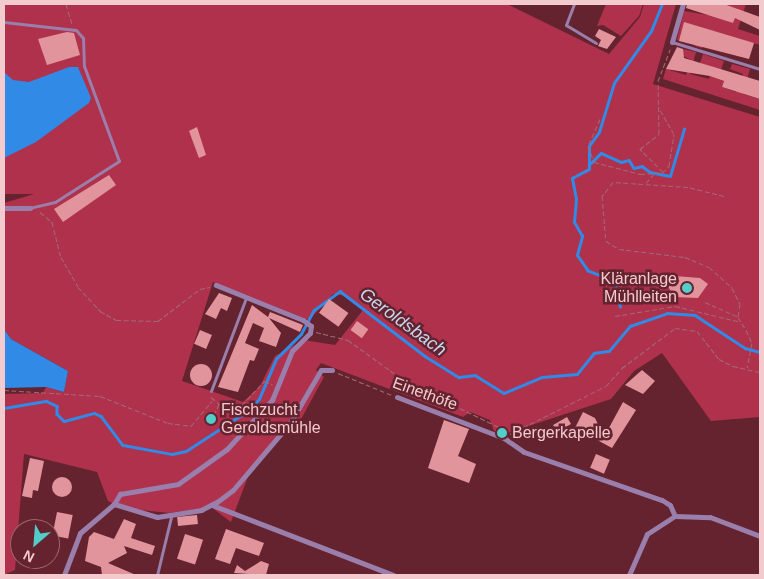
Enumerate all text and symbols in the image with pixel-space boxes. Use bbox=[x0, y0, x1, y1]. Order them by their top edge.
place label: Kläranlage Mühlleiten bbox=[600, 269, 677, 307]
marker: Kläranlage Mühlleiten bbox=[681, 282, 693, 294]
water label: Geroldsbach bbox=[355, 283, 451, 361]
street label: Einethöfe bbox=[390, 373, 460, 415]
place label: Fischzucht Geroldsmühle bbox=[221, 400, 321, 438]
marker: Fischzucht Geroldsmühle bbox=[205, 413, 217, 425]
place label: Bergerkapelle bbox=[512, 423, 611, 443]
marker: Bergerkapelle bbox=[496, 427, 508, 439]
north arrow bbox=[10, 519, 60, 569]
text: N bbox=[21, 547, 37, 566]

